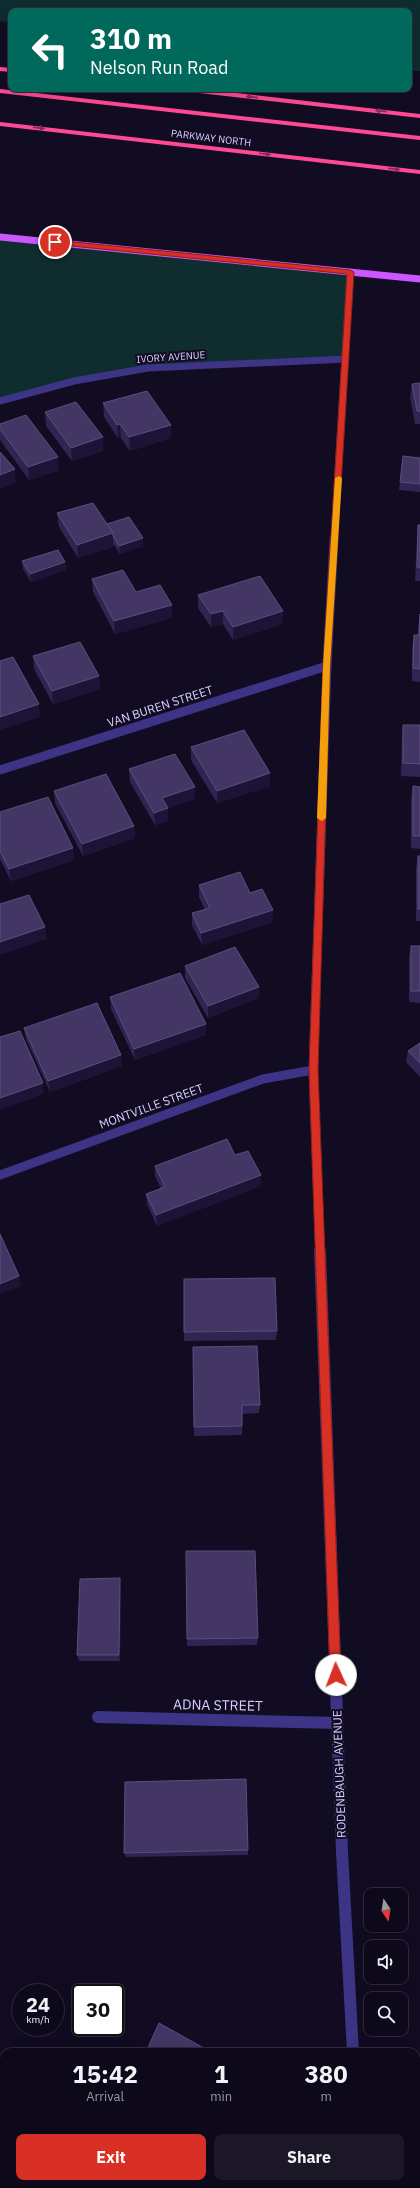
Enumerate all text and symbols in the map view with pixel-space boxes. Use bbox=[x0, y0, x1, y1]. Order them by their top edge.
text: 310 m bbox=[90, 20, 172, 57]
icon: left bbox=[24, 24, 76, 76]
text: Nelson Run Road bbox=[90, 56, 228, 79]
one-way arrow bbox=[246, 94, 258, 100]
one-way arrow bbox=[375, 108, 387, 114]
one-way arrow bbox=[33, 125, 45, 131]
street label: PARKWAY NORTH bbox=[170, 127, 252, 149]
one-way arrow bbox=[259, 151, 271, 157]
one-way arrow bbox=[388, 166, 400, 172]
pin bbox=[38, 225, 72, 259]
icon: arrive bbox=[44, 231, 66, 253]
street label: IVORY AVENUE bbox=[136, 348, 206, 366]
street label: VAN BUREN STREET bbox=[105, 682, 215, 730]
street label: MONTVILLE STREET bbox=[97, 1080, 205, 1132]
position arrow bbox=[315, 1654, 357, 1696]
street label: ADNA STREET bbox=[173, 1695, 263, 1715]
street label: RODENBAUGH AVENUE bbox=[329, 1710, 349, 1838]
north arrow bbox=[364, 1888, 408, 1932]
map controls bbox=[364, 1888, 408, 2036]
button: sound bbox=[364, 1940, 408, 1984]
speed limit sign: 30 bbox=[72, 1984, 124, 2036]
text: 24 bbox=[26, 1991, 50, 2018]
button: search bbox=[364, 1992, 408, 2036]
text: km/h bbox=[26, 2013, 50, 2026]
text: 15:42 bbox=[72, 2058, 138, 2090]
text: 1 bbox=[214, 2058, 228, 2090]
text: 380 bbox=[304, 2058, 348, 2090]
text: Arrival bbox=[86, 2088, 124, 2105]
text: min bbox=[210, 2088, 232, 2105]
text: m bbox=[320, 2088, 332, 2105]
button: Exit bbox=[16, 2134, 206, 2180]
button: Share bbox=[214, 2134, 404, 2180]

